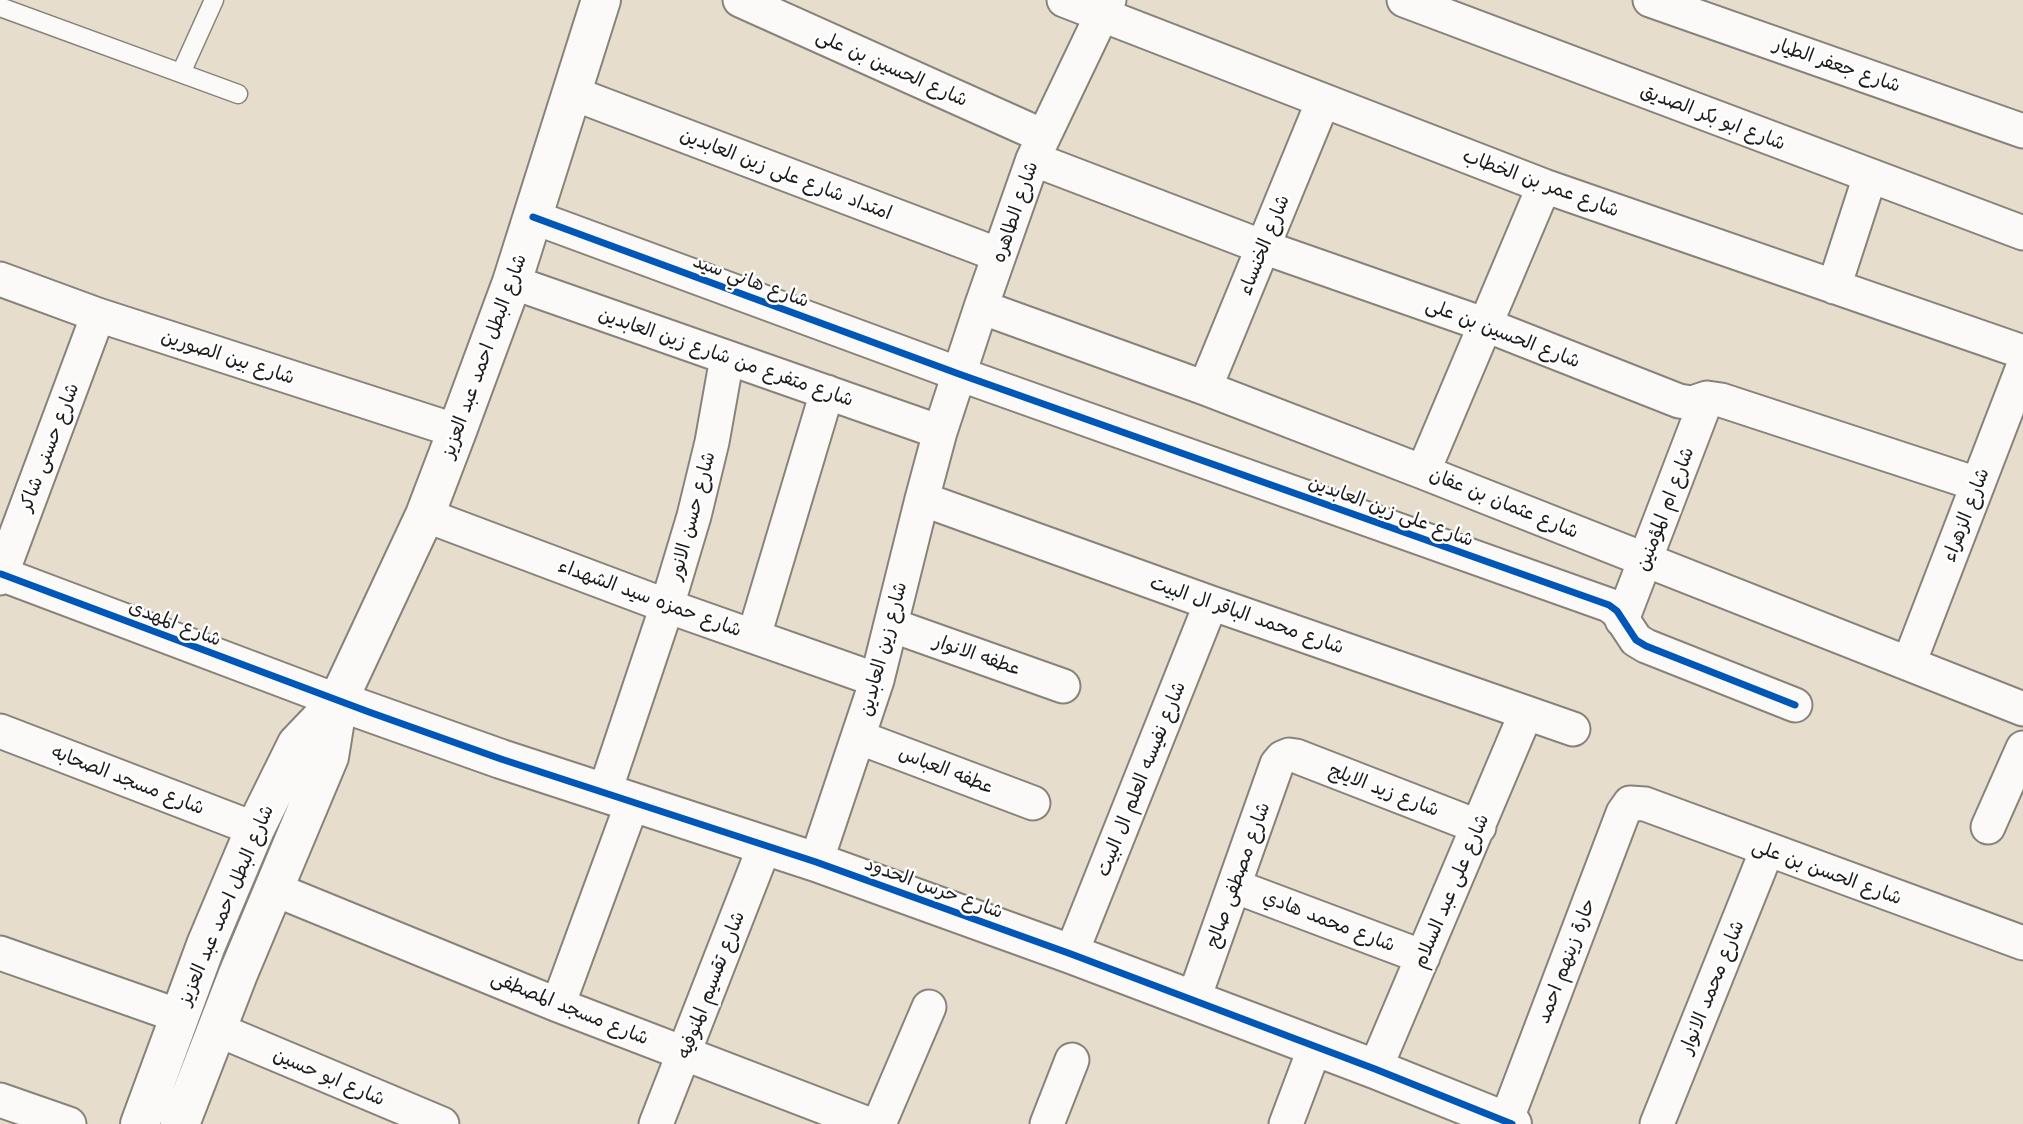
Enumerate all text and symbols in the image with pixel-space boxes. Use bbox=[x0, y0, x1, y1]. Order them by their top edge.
street label: شارع الحسين بن على bbox=[813, 24, 971, 112]
street label: شارع جعفر الطيار bbox=[1771, 33, 1903, 97]
street label: شارع ابو بكر الصديق bbox=[1637, 79, 1789, 155]
street label: امتداد شارع على زين العابدين bbox=[677, 123, 895, 225]
street label: شارع عمر بن الخطاب bbox=[1460, 144, 1622, 222]
street label: شارع الطاهره bbox=[987, 158, 1043, 266]
street label: شارع الخنساء bbox=[1233, 191, 1295, 299]
street label: شارع هاني سيد bbox=[690, 249, 812, 313]
street label: شارع البطل احمد عبد العزيز bbox=[436, 251, 532, 461]
street label: شارع الحسين بن على bbox=[1423, 293, 1583, 373]
street label: شارع متفرع من شارع زين العابدين bbox=[595, 303, 857, 411]
street label: شارع بين الصورين bbox=[158, 325, 298, 389]
street label: شارع حسنى شاكر bbox=[14, 380, 84, 514]
street label: شارع ام المؤمنين bbox=[1631, 444, 1699, 574]
street label: شارع حسن الانور bbox=[664, 449, 720, 583]
street label: شارع عثمان بن عفان bbox=[1426, 463, 1582, 543]
street label: شارع الزهراء bbox=[1938, 465, 1994, 565]
street label: شارع على زين العابدين bbox=[1305, 471, 1477, 551]
street label: شارع حمزه سيد الشهداء bbox=[555, 554, 745, 642]
street label: شارع محمد الباقر ال البيت bbox=[1147, 571, 1347, 659]
street label: شارع زين العابدين bbox=[854, 579, 912, 719]
street label: شارع المهدى bbox=[125, 595, 225, 651]
street label: عطفه الانوار bbox=[931, 630, 1023, 680]
street label: شارع نفيسه العلم ال البيت bbox=[1091, 678, 1191, 880]
street label: شارع مسجد الصحابه bbox=[48, 740, 208, 820]
street label: عطفه العباس bbox=[895, 742, 997, 798]
street label: شارع زيد الايلج bbox=[1326, 759, 1442, 821]
street label: شارع مصطفى صالح bbox=[1201, 799, 1275, 951]
street label: شارع البطل احمد عبد العزيز bbox=[173, 801, 279, 1009]
street label: شارع على عبد السلام bbox=[1408, 810, 1494, 972]
street label: شارع الحسن بن على bbox=[1749, 834, 1905, 910]
street label: شارع حرس الحدود bbox=[862, 852, 1006, 924]
street label: شارع محمد هادي bbox=[1260, 885, 1398, 957]
street label: حارة زينهم احمد bbox=[1532, 895, 1600, 1027]
street label: شارع تقسيم المنوفيه bbox=[672, 908, 750, 1062]
street label: شارع محمد الانوار bbox=[1675, 917, 1749, 1057]
street label: شارع مسجد المصطفى bbox=[488, 966, 652, 1050]
street label: شارع ابو حسين bbox=[270, 1043, 388, 1111]

